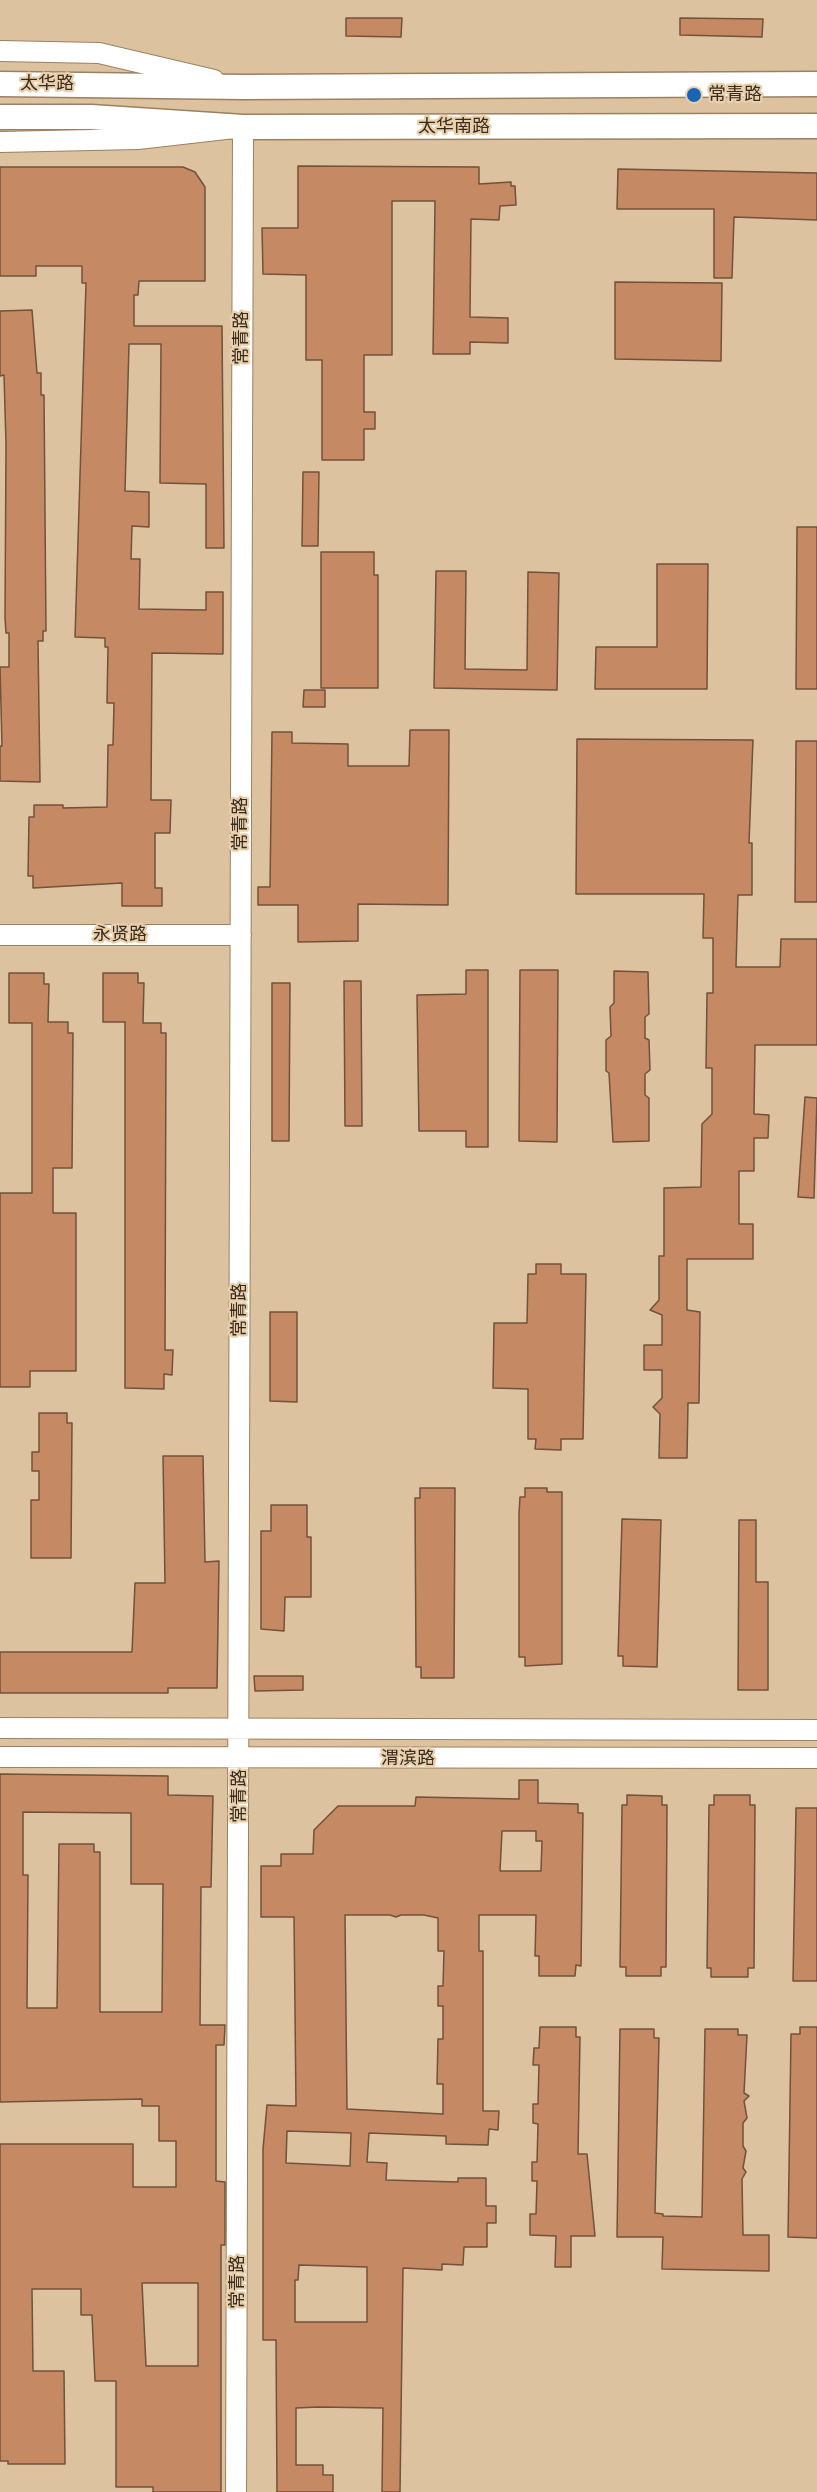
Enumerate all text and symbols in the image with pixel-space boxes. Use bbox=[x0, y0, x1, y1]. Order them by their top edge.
street label: 太华路 bbox=[20, 73, 74, 95]
place label: 常青路 bbox=[708, 84, 762, 106]
marker: 常青路 bbox=[685, 86, 703, 104]
street label: 太华南路 bbox=[418, 116, 490, 138]
street label: 常青路 bbox=[231, 311, 253, 365]
street label: 常青路 bbox=[230, 797, 252, 851]
street label: 永贤路 bbox=[93, 924, 147, 946]
street label: 常青路 bbox=[229, 1283, 251, 1337]
street label: 渭滨路 bbox=[381, 1748, 435, 1770]
street label: 常青路 bbox=[229, 1769, 251, 1823]
street label: 常青路 bbox=[227, 2255, 249, 2309]

